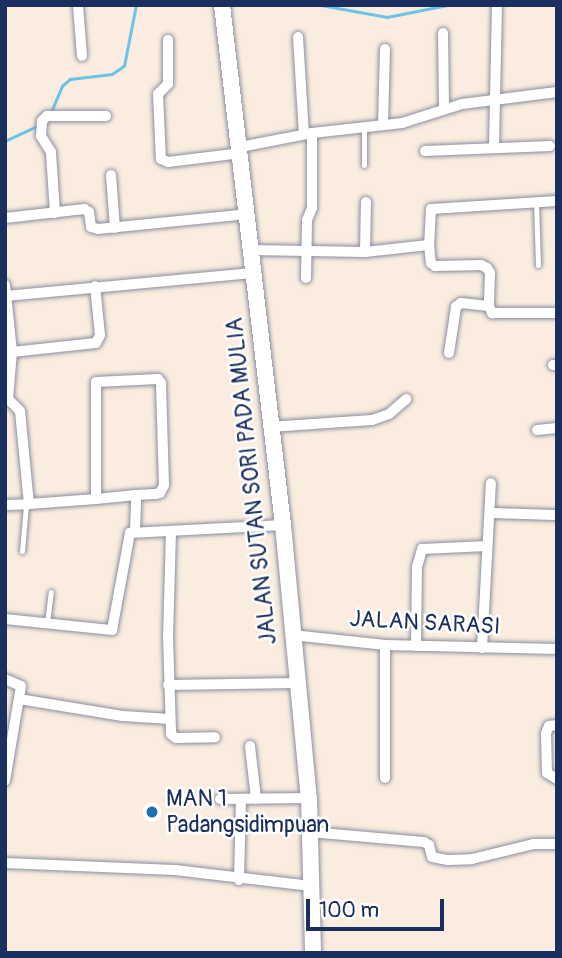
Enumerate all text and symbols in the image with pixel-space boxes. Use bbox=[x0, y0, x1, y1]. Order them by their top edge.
street label: JALAN SUTAN SORI PADA MULIA bbox=[221, 316, 283, 646]
street label: JALAN SARASI bbox=[349, 605, 501, 641]
place label: MAN 1 Padangsidimpuan bbox=[166, 785, 329, 839]
marker: MAN 1 Padangsidimpuan bbox=[144, 804, 160, 820]
scale bar bbox=[310, 884, 448, 928]
text: 100 m bbox=[319, 897, 379, 924]

